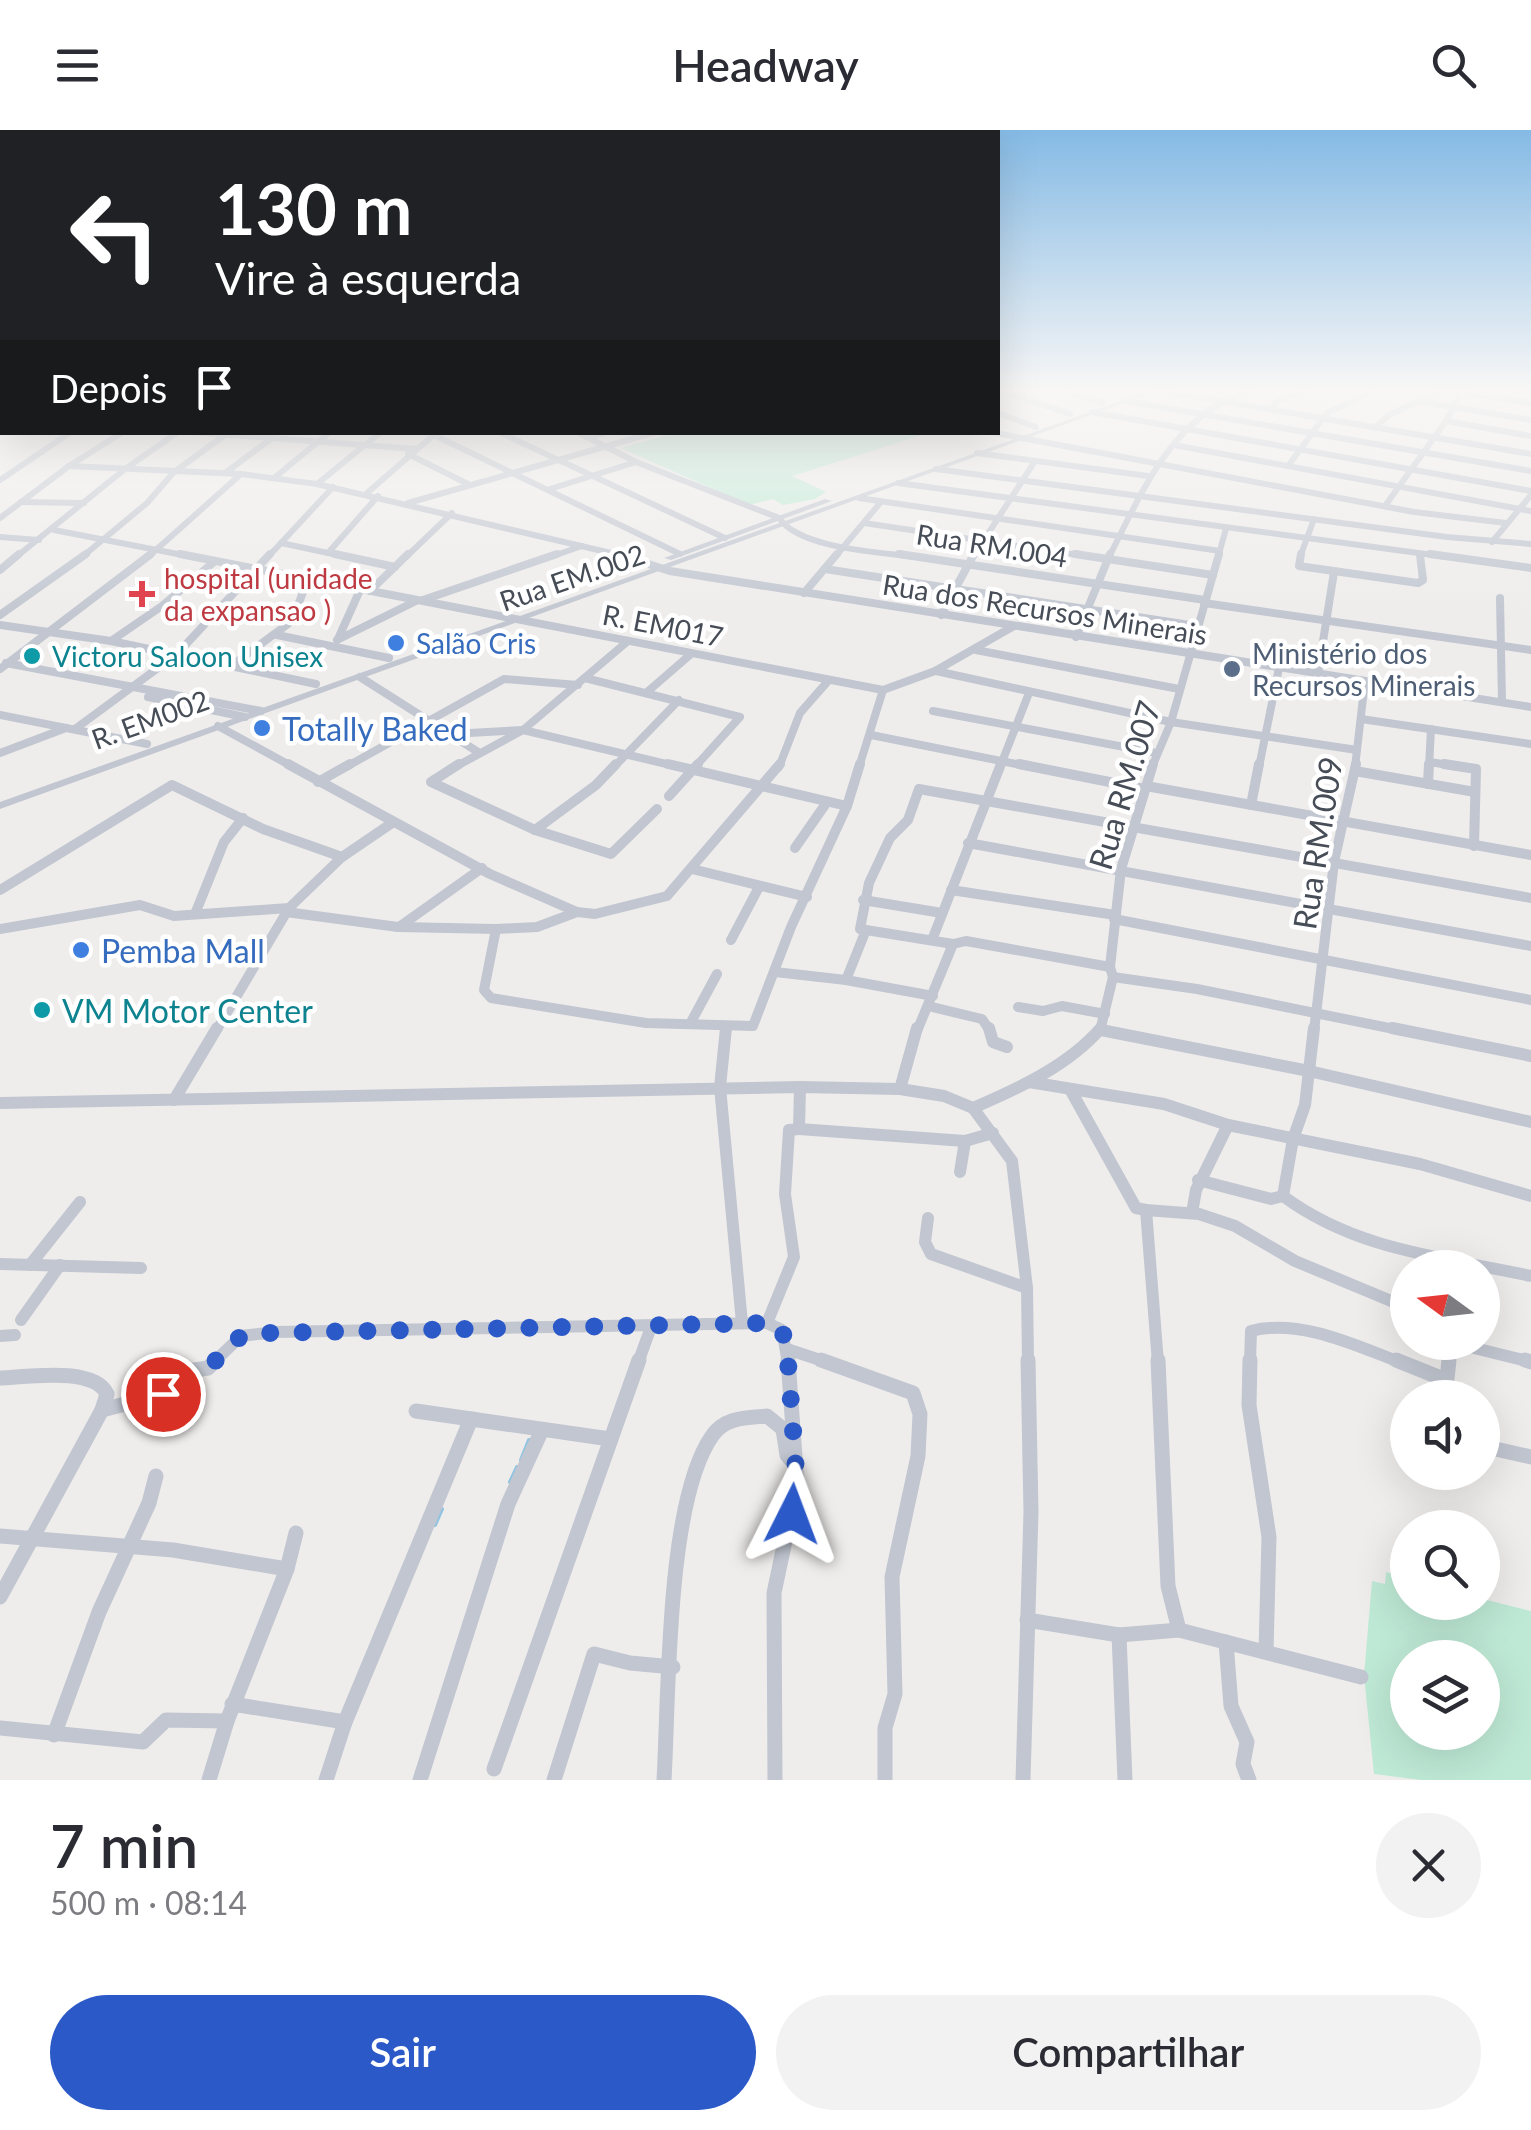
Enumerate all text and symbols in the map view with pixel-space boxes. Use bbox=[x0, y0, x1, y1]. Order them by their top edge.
icon: menu bbox=[50, 38, 105, 93]
text: Headway bbox=[672, 38, 859, 92]
icon: search bbox=[1426, 38, 1481, 93]
text: 130 m bbox=[215, 166, 412, 250]
icon: left bbox=[50, 170, 180, 300]
text: Vire à esquerda bbox=[215, 251, 521, 305]
icon: arrive bbox=[187, 360, 242, 415]
text: Depois bbox=[50, 365, 167, 411]
street label: Rua RM.004 bbox=[914, 516, 1070, 574]
street label: Rua EM.002 bbox=[495, 536, 649, 618]
place label: hospital (unidade da expansao ) bbox=[164, 561, 373, 627]
street label: Rua dos Recursos Minerais bbox=[880, 567, 1210, 651]
marker: hospital (unidade da expansao ) bbox=[129, 581, 155, 607]
street label: R. EM017 bbox=[600, 597, 726, 653]
place label: Salão Cris bbox=[416, 626, 536, 660]
marker: Salão Cris bbox=[385, 632, 407, 654]
place label: Ministério dos Recursos Minerais bbox=[1252, 636, 1475, 702]
place label: Victoru Saloon Unisex bbox=[52, 639, 323, 673]
marker: Victoru Saloon Unisex bbox=[21, 645, 43, 667]
marker: Ministério dos Recursos Minerais bbox=[1221, 658, 1243, 680]
street label: R. EM002 bbox=[87, 682, 213, 756]
street label: Rua RM.007 bbox=[1080, 696, 1168, 874]
place label: Totally Baked bbox=[282, 709, 468, 748]
marker: Totally Baked bbox=[251, 717, 273, 739]
street label: Rua RM.009 bbox=[1284, 754, 1350, 932]
place label: Pemba Mall bbox=[101, 931, 265, 970]
marker: Pemba Mall bbox=[70, 939, 92, 961]
place label: VM Motor Center bbox=[62, 991, 313, 1030]
marker: VM Motor Center bbox=[31, 999, 53, 1021]
north arrow bbox=[1390, 1250, 1500, 1360]
map controls bbox=[1390, 1250, 1500, 1750]
pin bbox=[121, 1352, 206, 1437]
icon: arrive bbox=[136, 1367, 191, 1422]
button: sound bbox=[1390, 1380, 1500, 1490]
position arrow bbox=[740, 1462, 844, 1566]
button: search bbox=[1390, 1510, 1500, 1620]
button: layers bbox=[1390, 1640, 1500, 1750]
text: 7 min bbox=[50, 1809, 198, 1881]
button: close bbox=[1376, 1813, 1481, 1918]
text: 500 m · 08:14 bbox=[50, 1883, 247, 1922]
button: Sair bbox=[50, 1995, 756, 2110]
button: Compartilhar bbox=[776, 1995, 1481, 2110]

